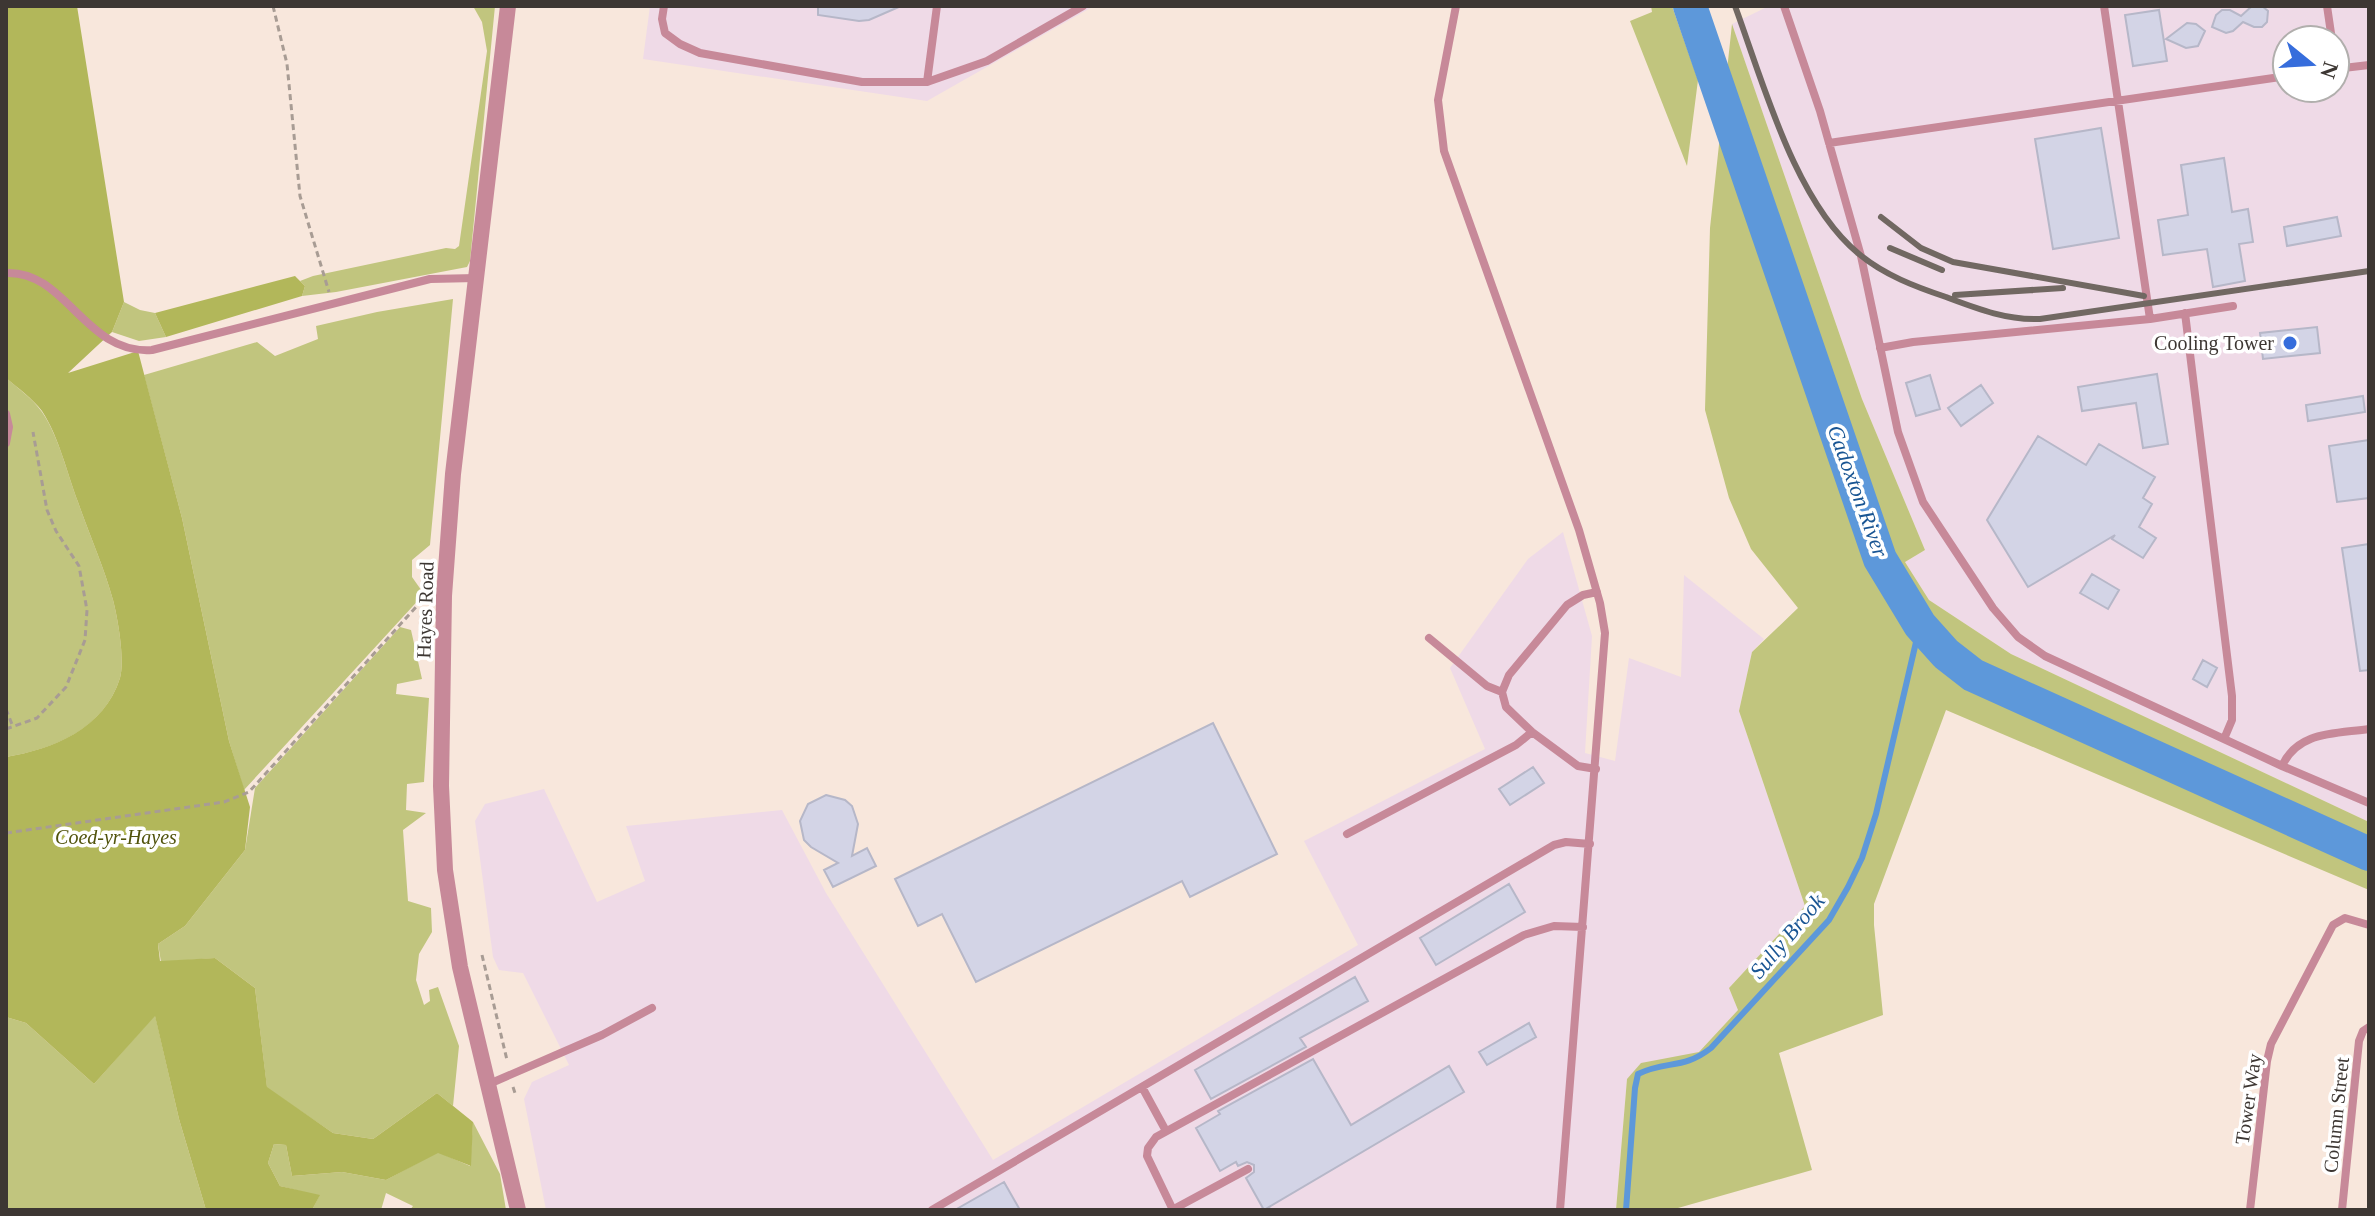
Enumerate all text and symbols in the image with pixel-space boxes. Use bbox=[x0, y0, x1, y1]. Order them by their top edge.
north arrow bbox=[2271, 24, 2351, 104]
text: N bbox=[2315, 59, 2344, 82]
place label: Cooling Tower bbox=[2154, 332, 2274, 355]
marker: Cooling Tower bbox=[2281, 334, 2299, 352]
water label: Cadoxton River bbox=[1823, 422, 1894, 561]
street label: Hayes Road bbox=[412, 561, 439, 659]
park label: Coed-yr-Hayes bbox=[55, 826, 177, 849]
water label: Sully Brook bbox=[1745, 888, 1830, 983]
street label: Tower Way bbox=[2231, 1052, 2266, 1146]
street label: Column Street bbox=[2319, 1056, 2353, 1174]

